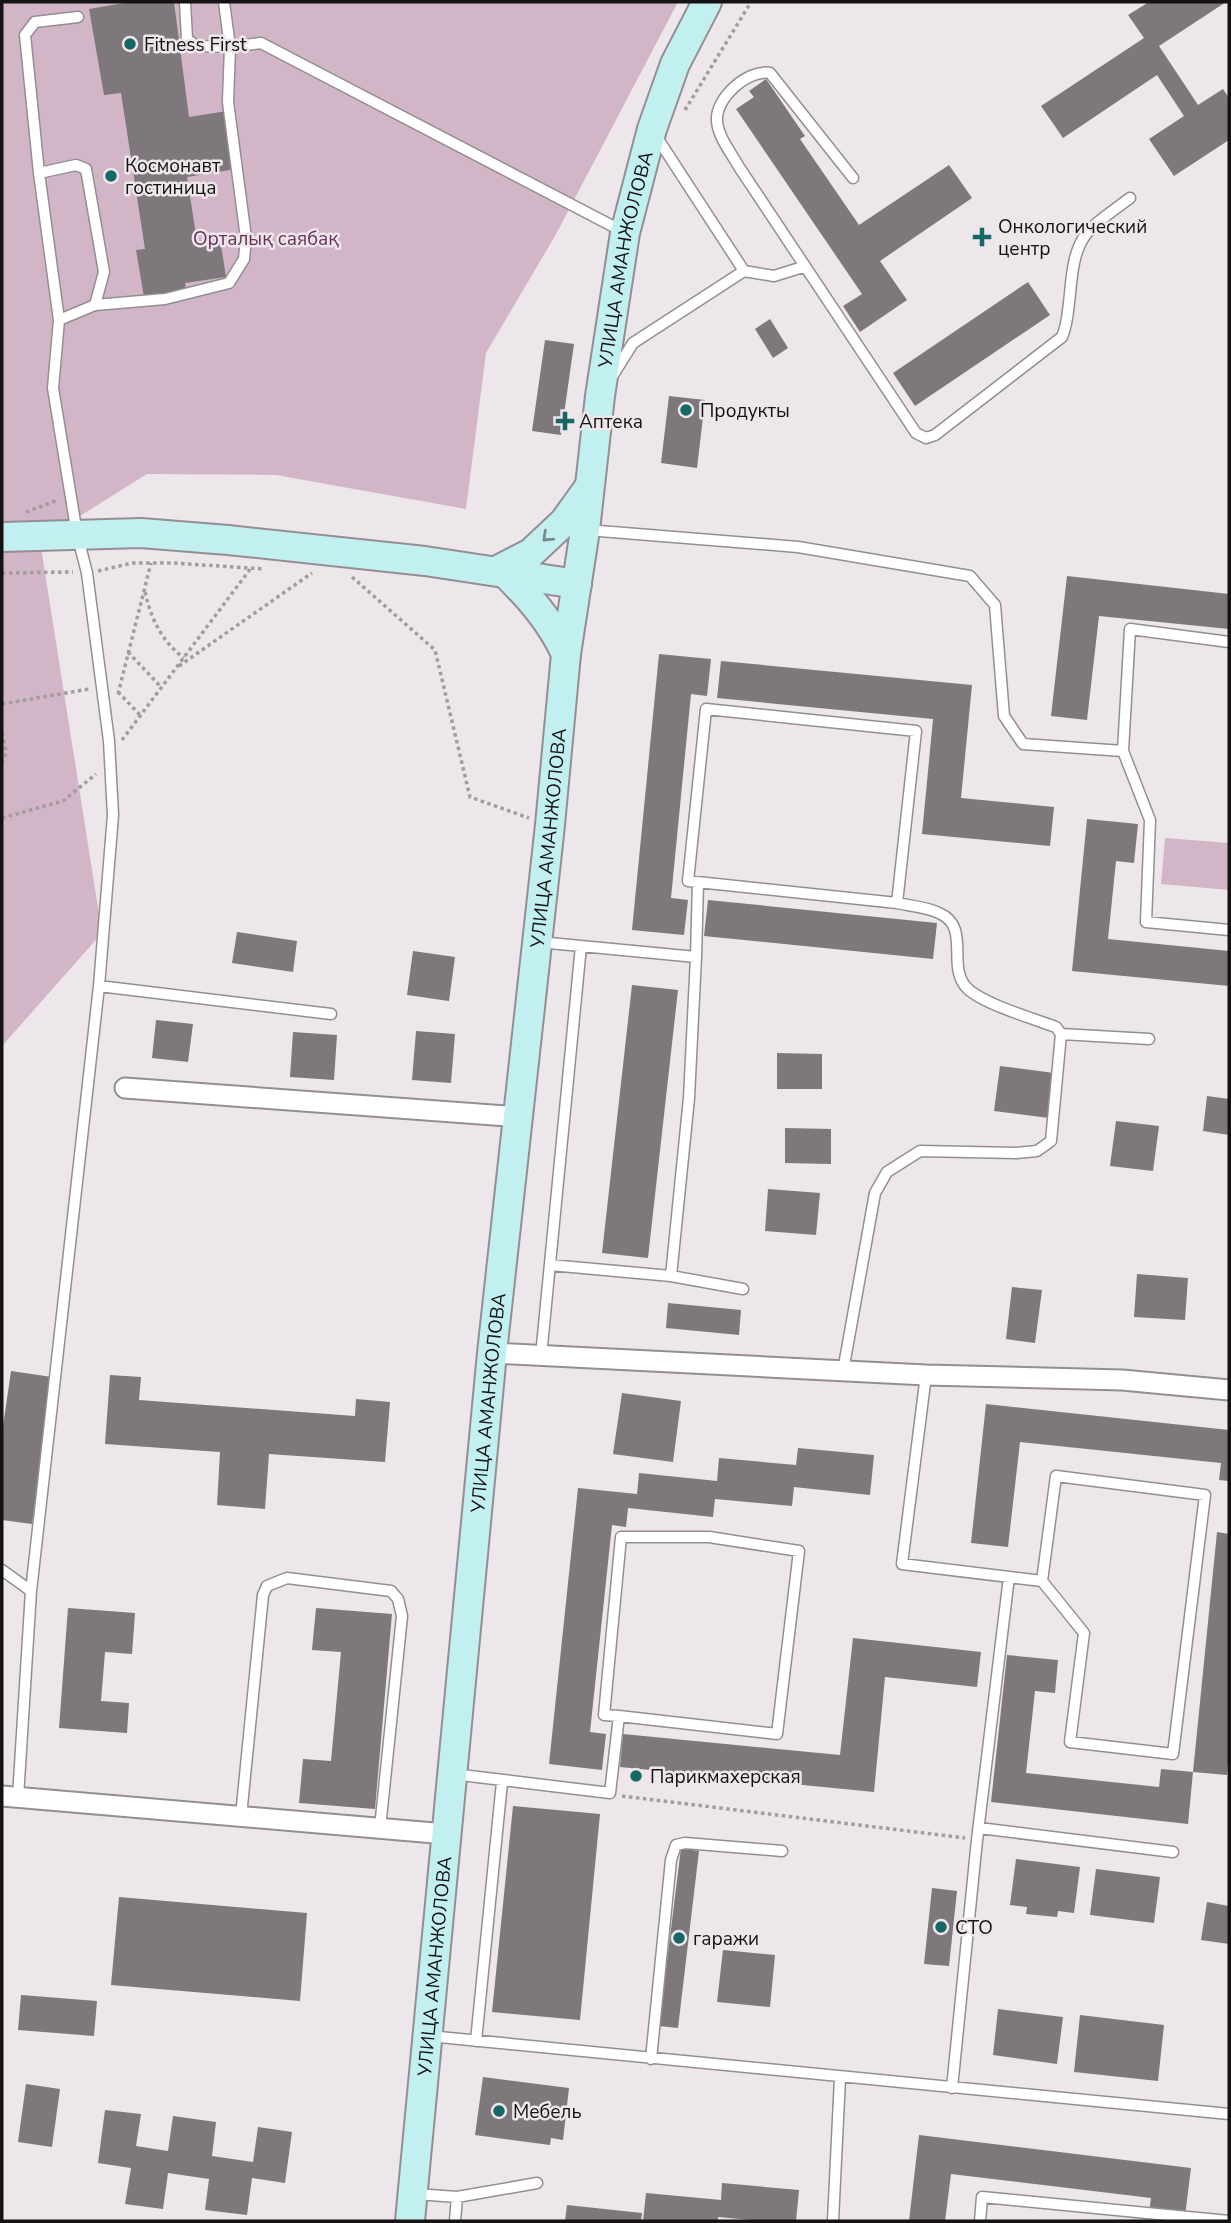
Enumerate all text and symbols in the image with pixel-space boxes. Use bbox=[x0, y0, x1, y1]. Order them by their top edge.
place label: Fitness First bbox=[144, 32, 247, 58]
marker: Fitness First bbox=[122, 36, 138, 52]
street label: УЛИЦА АМАНЖОЛОВА bbox=[592, 148, 660, 371]
place label: Космонавт гостиница bbox=[125, 153, 221, 201]
marker: Космонавт гостиница bbox=[103, 168, 119, 184]
place label: Онкологический центр bbox=[998, 214, 1147, 262]
park label: Орталық саябақ bbox=[193, 226, 339, 252]
marker: Онкологический центр bbox=[972, 227, 992, 247]
place label: Продукты bbox=[700, 398, 790, 424]
marker: Продукты bbox=[678, 402, 694, 418]
place label: Аптека bbox=[579, 409, 643, 435]
marker: Аптека bbox=[557, 413, 573, 429]
one-way arrow bbox=[542, 529, 555, 541]
street label: УЛИЦА АМАНЖОЛОВА bbox=[524, 727, 573, 950]
street label: УЛИЦА АМАНЖОЛОВА bbox=[465, 1291, 513, 1515]
place label: Парикмахерская bbox=[650, 1764, 801, 1790]
marker: Парикмахерская bbox=[628, 1768, 644, 1784]
street label: УЛИЦА АМАНЖОЛОВА bbox=[412, 1855, 458, 2078]
place label: СТО bbox=[955, 1915, 993, 1941]
marker: СТО bbox=[933, 1919, 949, 1935]
place label: гаражи bbox=[693, 1926, 759, 1952]
marker: гаражи bbox=[671, 1930, 687, 1946]
place label: Мебель bbox=[513, 2099, 582, 2125]
marker: Мебель bbox=[491, 2103, 507, 2119]

